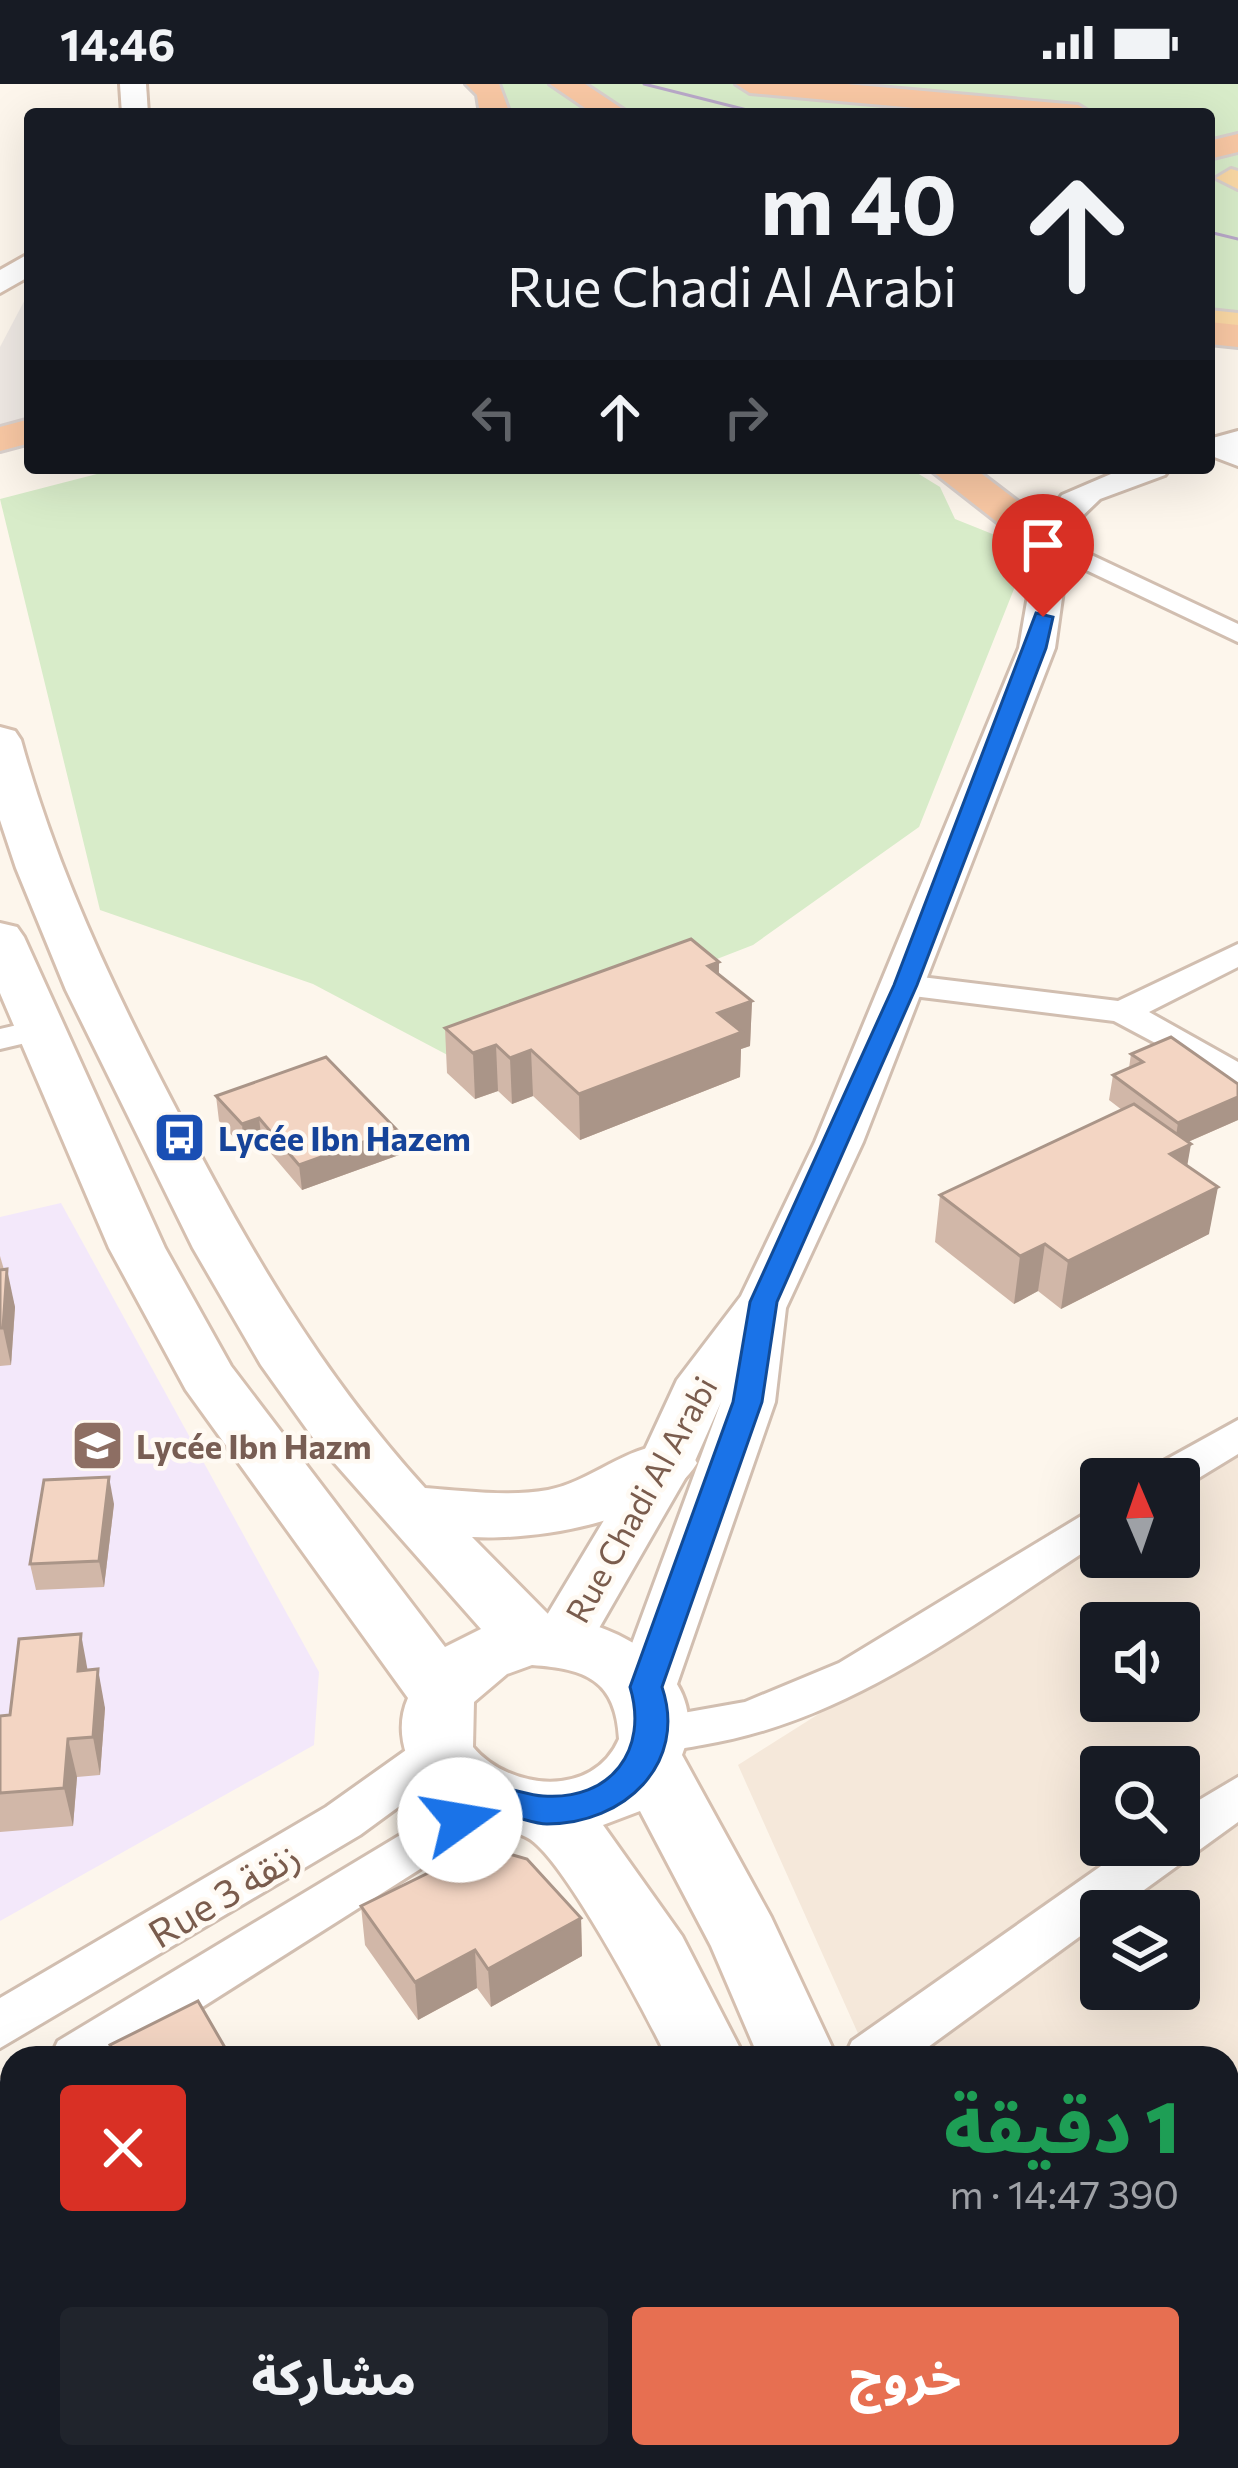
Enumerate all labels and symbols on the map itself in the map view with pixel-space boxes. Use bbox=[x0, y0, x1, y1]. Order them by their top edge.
pin bbox=[992, 494, 1094, 617]
bus stop icon: Lycée Ibn Hazem bbox=[151, 1109, 207, 1165]
place label: Lycée Ibn Hazem bbox=[218, 1117, 471, 1158]
street label: Rue Chadi Al Arabi bbox=[555, 1369, 725, 1629]
school or university icon: Lycée Ibn Hazm bbox=[69, 1417, 125, 1473]
place label: Lycée Ibn Hazm bbox=[136, 1425, 372, 1466]
north arrow bbox=[1080, 1458, 1200, 1578]
position arrow bbox=[397, 1757, 523, 1883]
street label: Rue 3 زنقة bbox=[139, 1829, 308, 1958]

